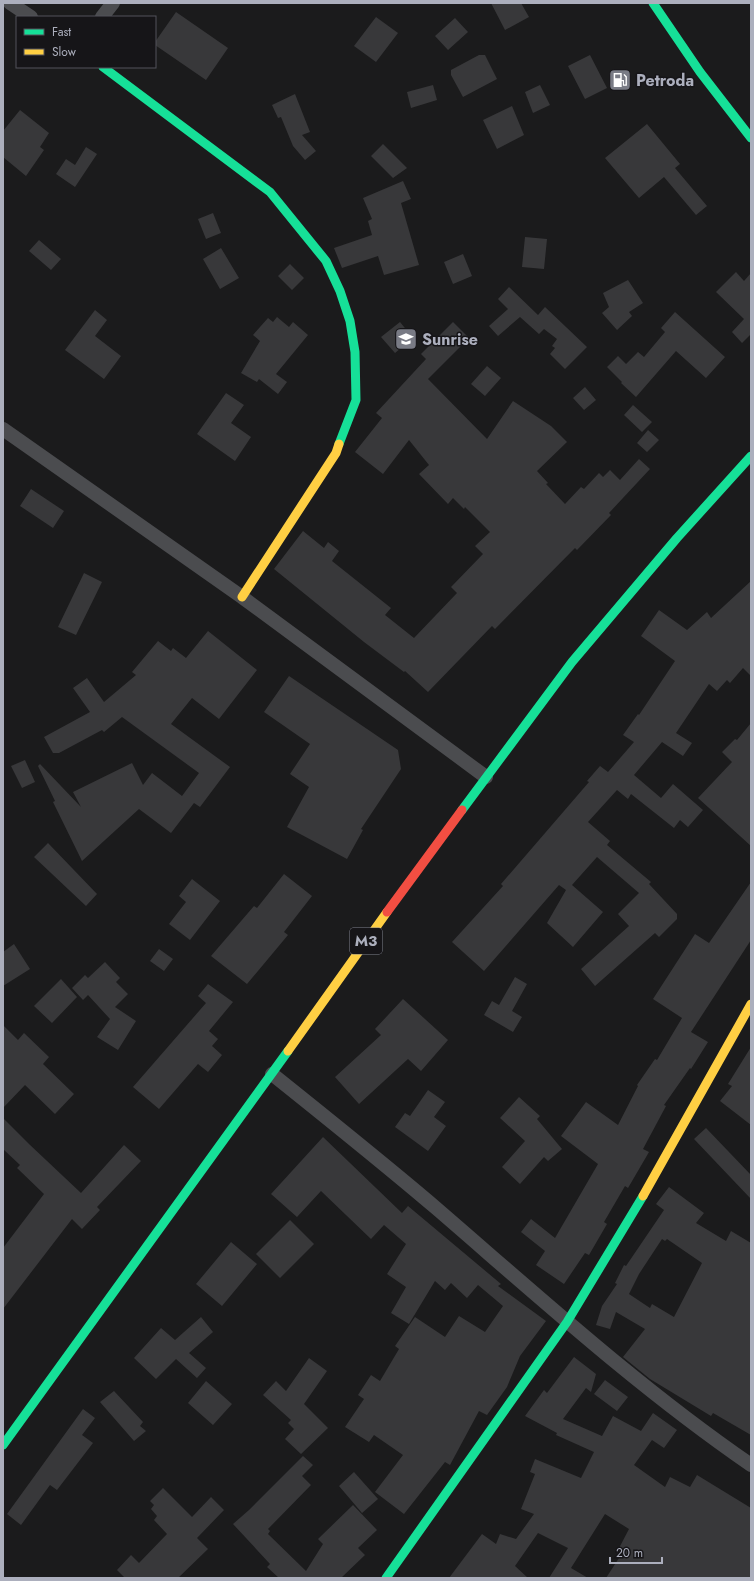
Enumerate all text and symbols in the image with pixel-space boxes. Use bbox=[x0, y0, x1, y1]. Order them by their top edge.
legend bbox=[16, 16, 156, 68]
text: Fast bbox=[52, 23, 71, 41]
text: Slow bbox=[52, 43, 77, 61]
fuel station icon: Petroda bbox=[607, 67, 633, 93]
place label: Petroda bbox=[636, 69, 694, 92]
school or university icon: Sunrise bbox=[393, 326, 419, 352]
place label: Sunrise bbox=[422, 328, 478, 351]
road number: M3 bbox=[350, 928, 382, 954]
scale bar bbox=[610, 1539, 662, 1565]
text: 20 m bbox=[616, 1544, 643, 1562]

